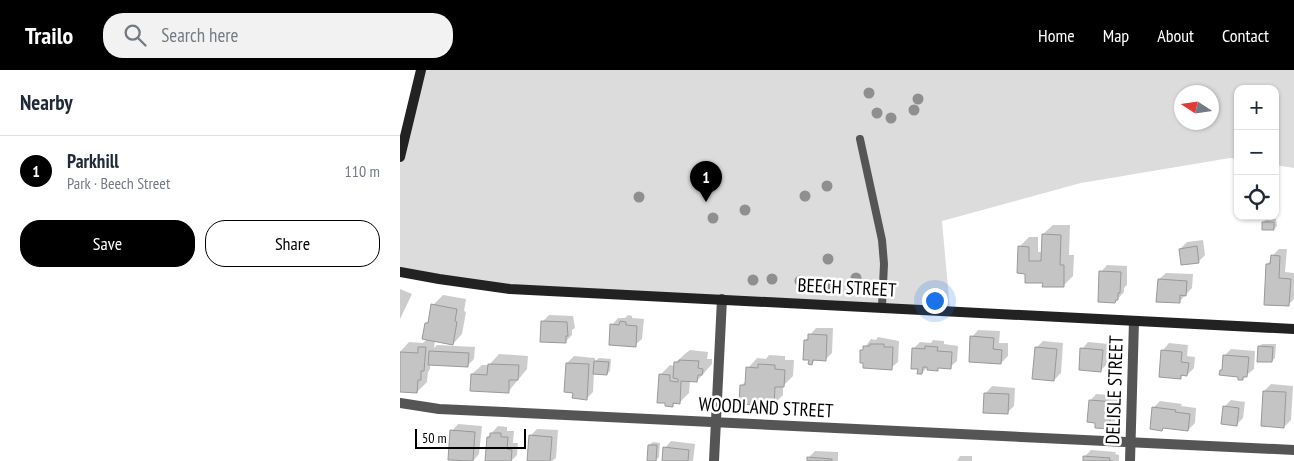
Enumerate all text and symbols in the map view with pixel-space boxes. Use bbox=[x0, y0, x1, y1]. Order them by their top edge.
search box bbox=[103, 13, 453, 58]
text: Trailo bbox=[25, 20, 73, 51]
icon: search bbox=[121, 21, 149, 49]
text: Search here bbox=[161, 23, 238, 47]
text: Home bbox=[1038, 24, 1075, 47]
text: Map bbox=[1103, 24, 1129, 47]
text: About bbox=[1157, 24, 1194, 47]
text: Contact bbox=[1222, 24, 1269, 47]
north arrow bbox=[1174, 85, 1219, 130]
map controls bbox=[1234, 85, 1279, 220]
button: + bbox=[1234, 85, 1279, 130]
text: Nearby bbox=[20, 89, 73, 116]
button: − bbox=[1234, 130, 1279, 175]
text: Parkhill bbox=[67, 149, 119, 173]
text: 1 bbox=[32, 161, 40, 181]
text: 110 m bbox=[345, 161, 380, 181]
pin: 1 bbox=[690, 161, 722, 202]
text: Park · Beech Street bbox=[67, 173, 170, 193]
button: locate bbox=[1234, 175, 1279, 220]
button: Save bbox=[20, 220, 195, 267]
button: Share bbox=[205, 220, 380, 267]
street label: BEECH STREET bbox=[797, 272, 897, 302]
your location bbox=[922, 288, 948, 314]
street label: DELISLE STREET bbox=[1100, 335, 1128, 445]
street label: WOODLAND STREET bbox=[698, 391, 835, 423]
scale bar bbox=[415, 426, 526, 449]
text: 50 m bbox=[422, 429, 447, 447]

